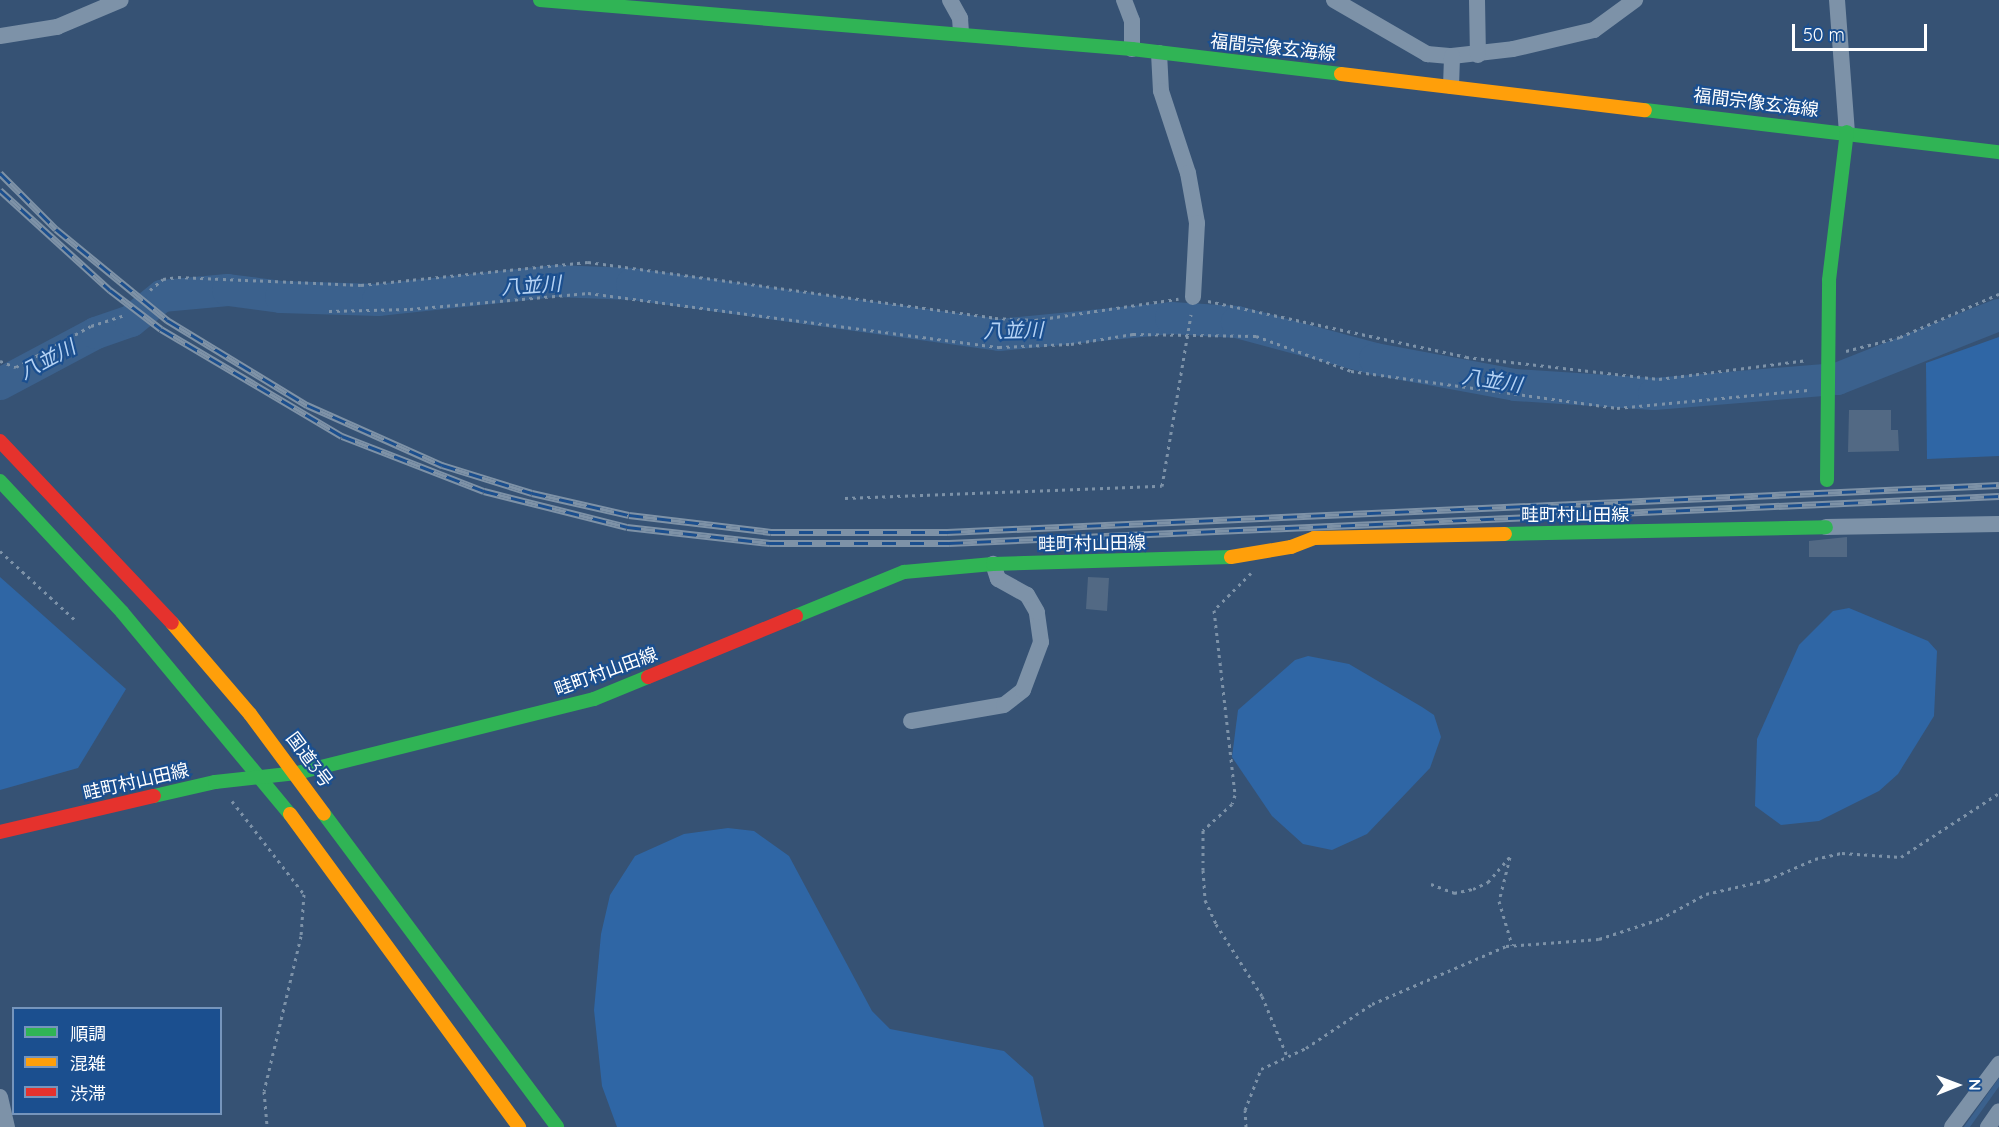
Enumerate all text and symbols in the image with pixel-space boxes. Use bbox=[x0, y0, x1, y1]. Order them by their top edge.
scale bar bbox=[1795, 12, 1930, 50]
text: 50 m bbox=[1803, 23, 1845, 46]
street label: 福間宗像玄海線 bbox=[1209, 31, 1337, 65]
street label: 福間宗像玄海線 bbox=[1692, 85, 1820, 121]
water label: 八並川 bbox=[500, 271, 562, 299]
water label: 八並川 bbox=[983, 317, 1043, 343]
water label: 八並川 bbox=[15, 334, 79, 384]
water label: 八並川 bbox=[1460, 363, 1524, 397]
street label: 畦町村山田線 bbox=[1521, 504, 1629, 526]
street label: 畦町村山田線 bbox=[1038, 532, 1146, 556]
street label: 畦町村山田線 bbox=[552, 643, 660, 701]
street label: 国道3号 bbox=[281, 728, 337, 792]
street label: 畦町村山田線 bbox=[81, 759, 191, 805]
legend bbox=[12, 1007, 222, 1115]
text: 順調 bbox=[70, 1022, 106, 1045]
text: 混雑 bbox=[70, 1052, 106, 1075]
north arrow bbox=[1927, 1055, 1987, 1115]
text: N bbox=[1965, 1079, 1985, 1091]
text: 渋滞 bbox=[70, 1082, 106, 1105]

